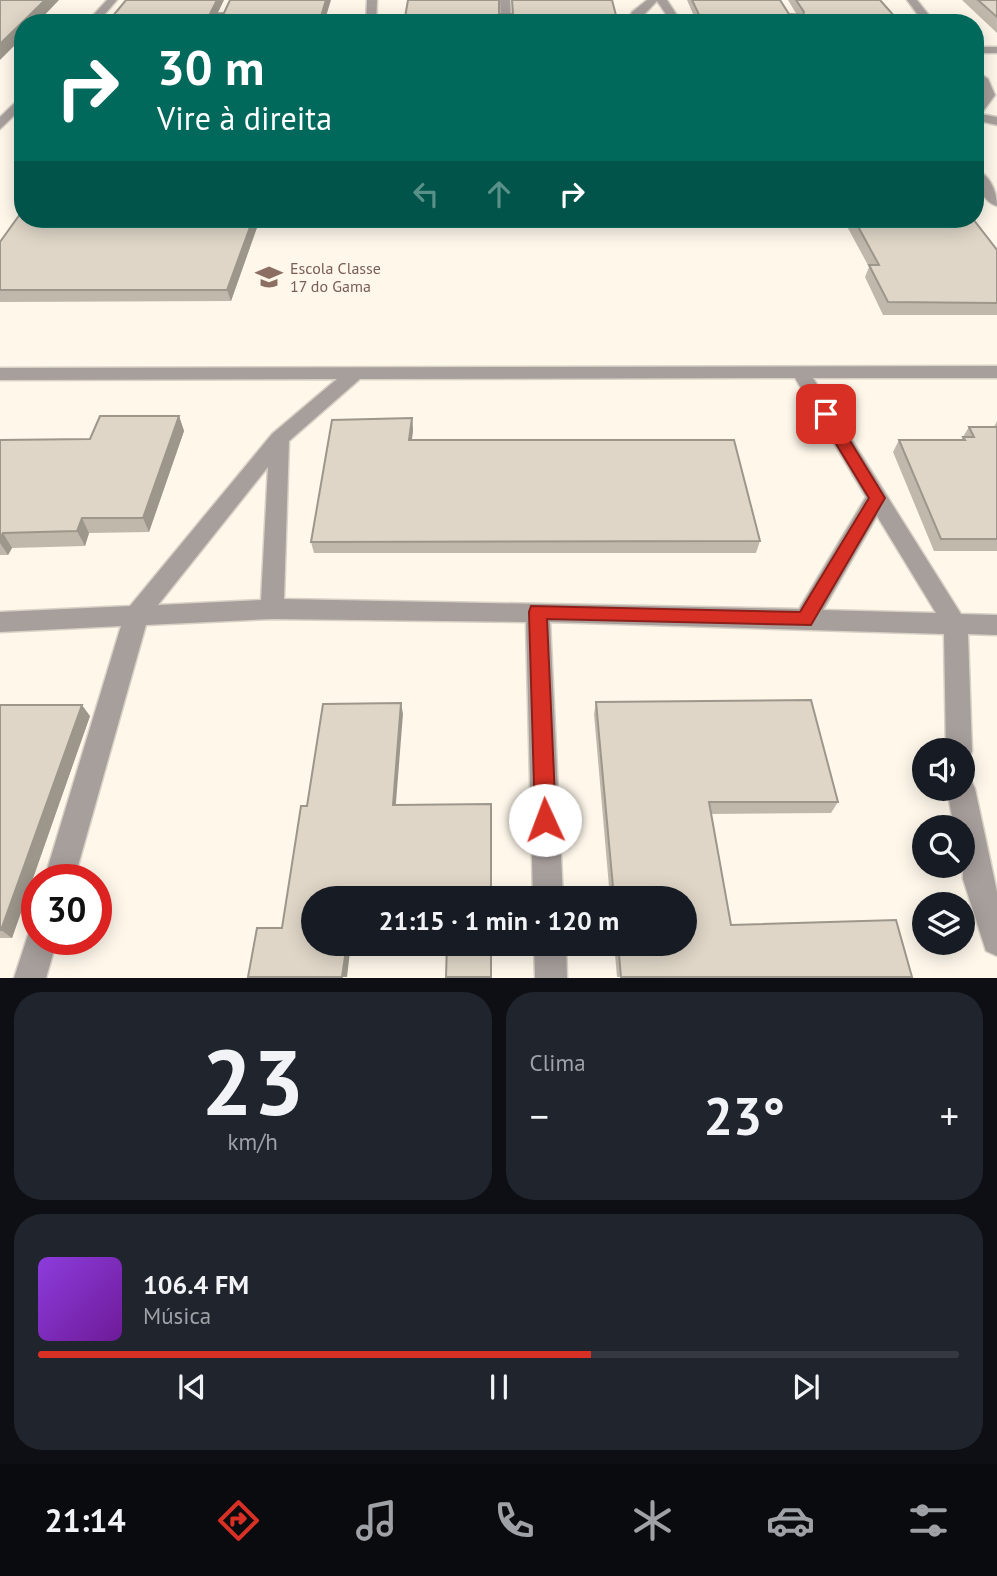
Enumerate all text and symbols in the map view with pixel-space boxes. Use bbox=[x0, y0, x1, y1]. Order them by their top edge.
text: 30 m bbox=[157, 35, 264, 99]
icon: right bbox=[42, 42, 133, 133]
text: Vire à direita bbox=[157, 97, 332, 139]
icon: left bbox=[407, 175, 445, 213]
icon: ahead bbox=[480, 175, 518, 213]
icon: right bbox=[553, 175, 591, 213]
place label: Escola Classe 17 do Gama bbox=[290, 258, 381, 296]
school or university icon: Escola Classe 17 do Gama bbox=[254, 262, 284, 292]
pin bbox=[796, 384, 856, 444]
icon: arrive bbox=[807, 395, 845, 433]
map controls bbox=[912, 738, 975, 955]
button: sound bbox=[912, 738, 975, 801]
position arrow bbox=[508, 783, 582, 857]
button: search bbox=[912, 815, 975, 878]
speed limit sign: 30 bbox=[21, 864, 112, 955]
button: layers bbox=[912, 892, 975, 955]
text: 21:15 · 1 min · 120 m bbox=[379, 904, 619, 937]
text: 23 bbox=[201, 1022, 304, 1140]
text: Clima bbox=[530, 1048, 586, 1077]
text: 23° bbox=[703, 1082, 785, 1149]
text: − bbox=[530, 1091, 549, 1140]
text: + bbox=[940, 1091, 959, 1140]
text: km/h bbox=[228, 1127, 278, 1156]
text: 106.4 FM bbox=[143, 1268, 249, 1301]
text: Música bbox=[143, 1301, 211, 1330]
icon: previous bbox=[173, 1368, 211, 1406]
icon: pause bbox=[480, 1368, 518, 1406]
icon: next bbox=[787, 1368, 825, 1406]
icon: directions bbox=[214, 1496, 263, 1545]
icon: music bbox=[352, 1496, 401, 1545]
icon: phone bbox=[490, 1496, 539, 1545]
icon: climate bbox=[628, 1496, 677, 1545]
icon: car bbox=[766, 1496, 815, 1545]
icon: filters bbox=[904, 1496, 953, 1545]
text: 21:14 bbox=[44, 1499, 126, 1541]

